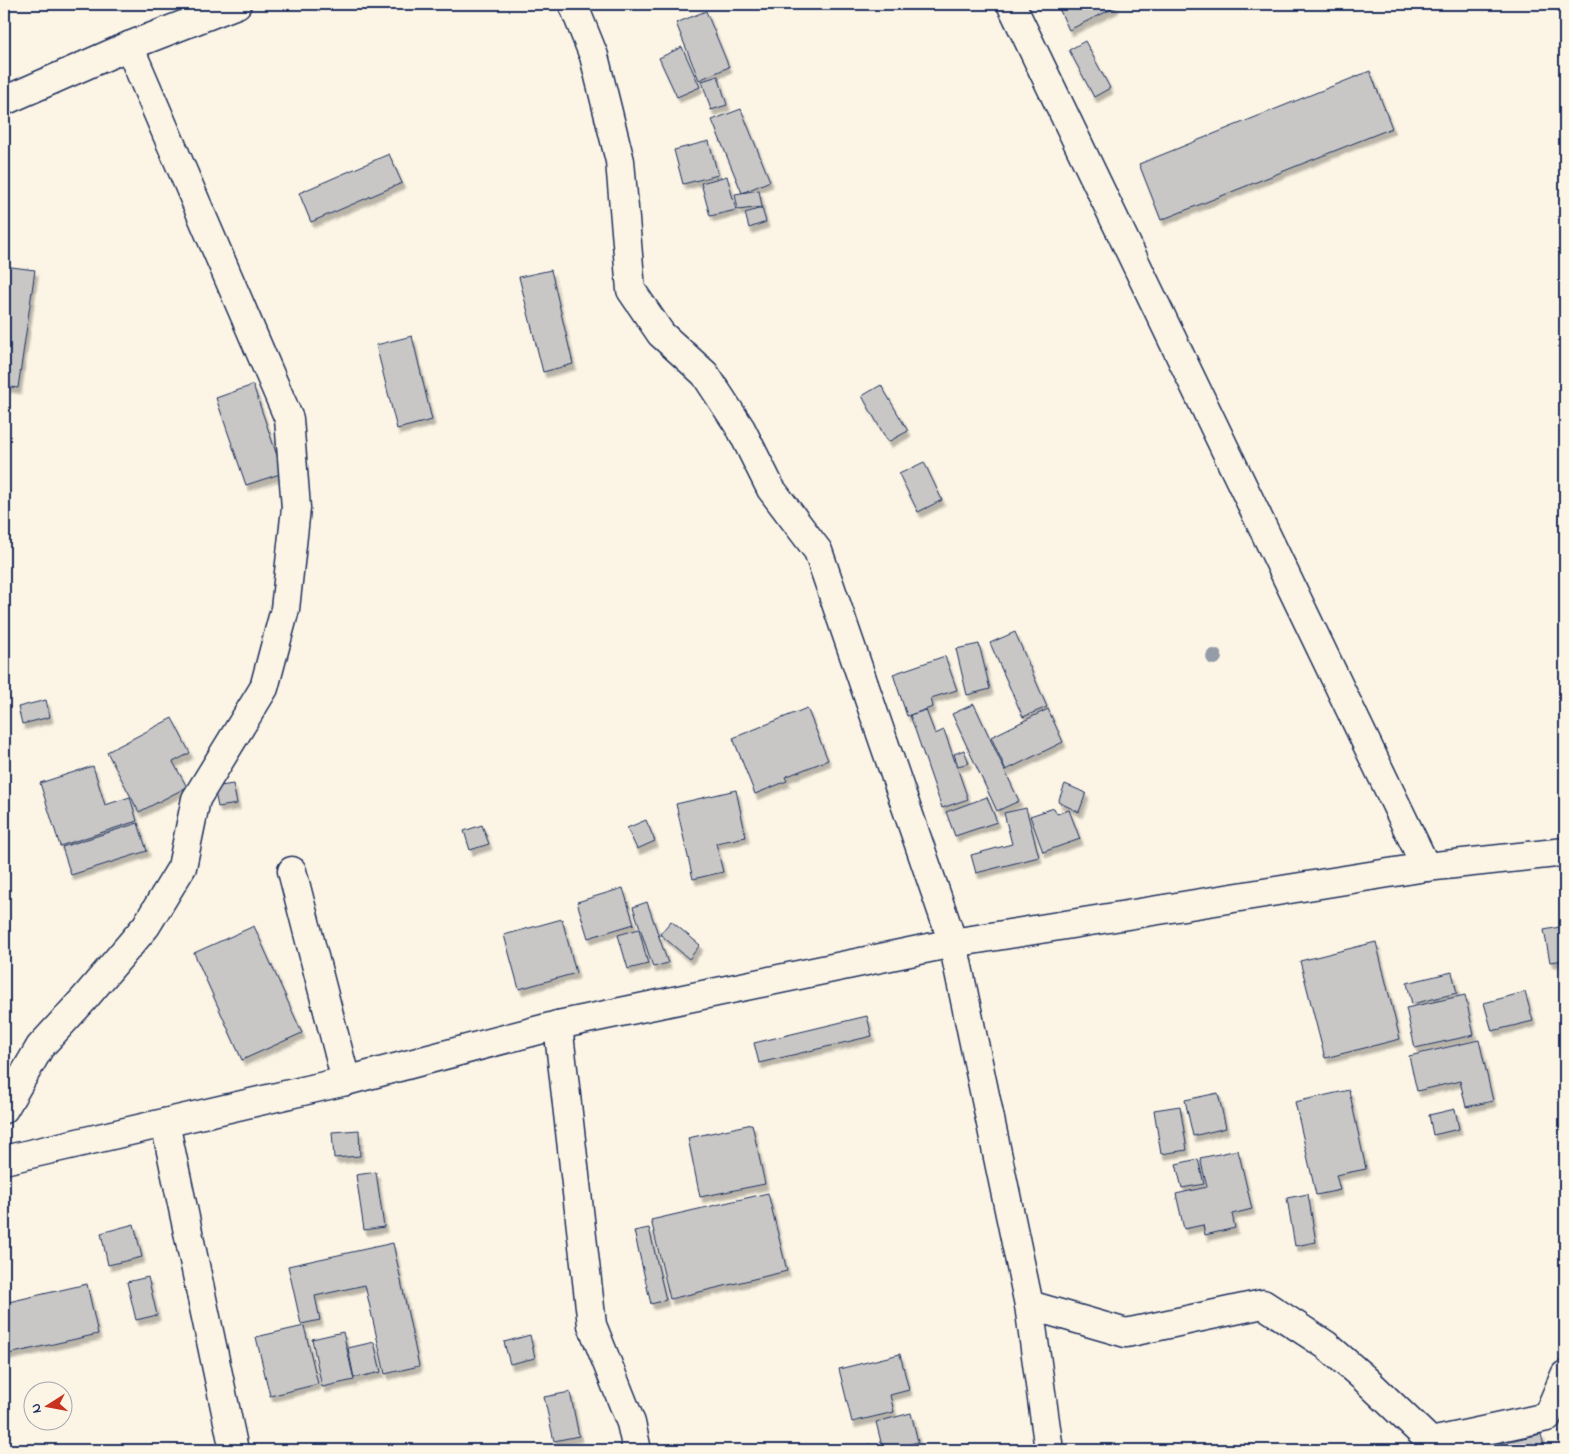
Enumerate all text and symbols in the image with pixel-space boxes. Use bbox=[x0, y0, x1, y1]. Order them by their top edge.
north arrow bbox=[22, 1382, 72, 1432]
text: N bbox=[26, 1402, 48, 1415]

